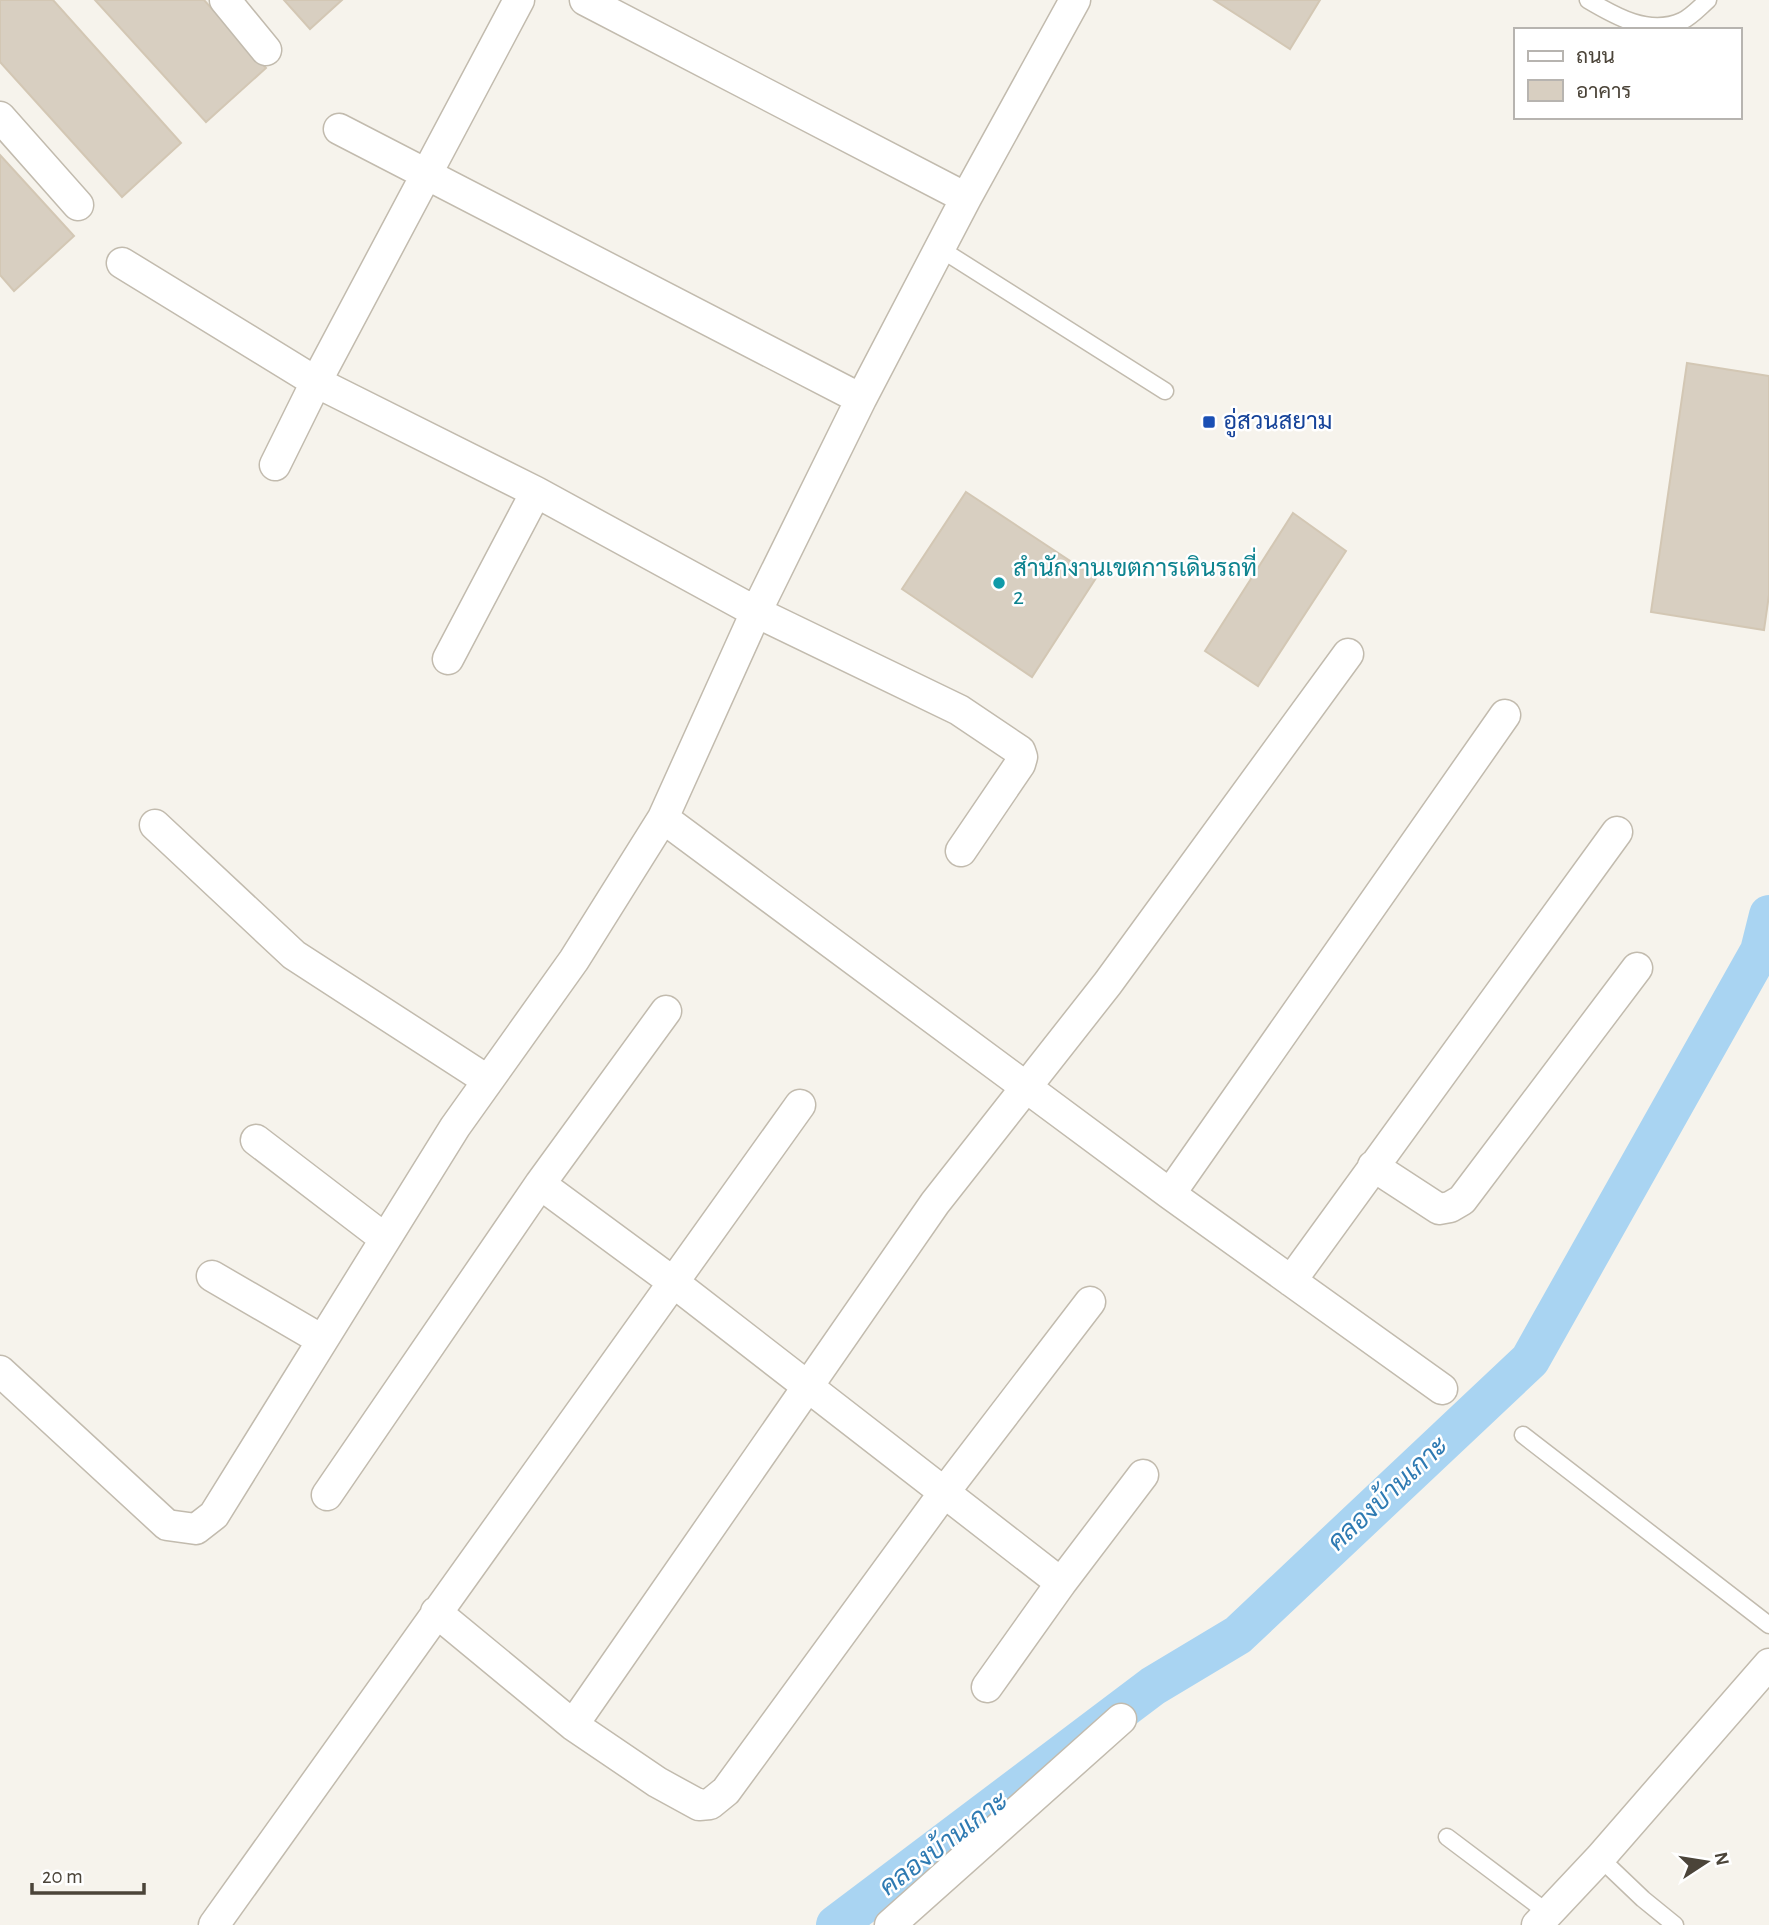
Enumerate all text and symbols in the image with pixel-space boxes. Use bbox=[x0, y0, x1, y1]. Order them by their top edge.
legend bbox=[1514, 28, 1741, 119]
text: ถนน bbox=[1576, 46, 1615, 67]
text: อาคาร bbox=[1576, 81, 1632, 102]
place label: อู่สวนสยาม bbox=[1223, 407, 1333, 438]
marker: อู่สวนสยาม bbox=[1201, 414, 1217, 430]
place label: สำนักงานเขตการเดินรถที่ 2 bbox=[1013, 547, 1257, 609]
marker: สำนักงานเขตการเดินรถที่ 2 bbox=[991, 575, 1007, 591]
water label: คลองบ้านเกาะ bbox=[1320, 1429, 1453, 1556]
water label: คลองบ้านเกาะ bbox=[873, 1784, 1013, 1901]
north arrow bbox=[1671, 1827, 1741, 1897]
text: N bbox=[1710, 1850, 1732, 1867]
scale bar bbox=[32, 1852, 144, 1896]
text: 20 m bbox=[42, 1866, 83, 1887]

